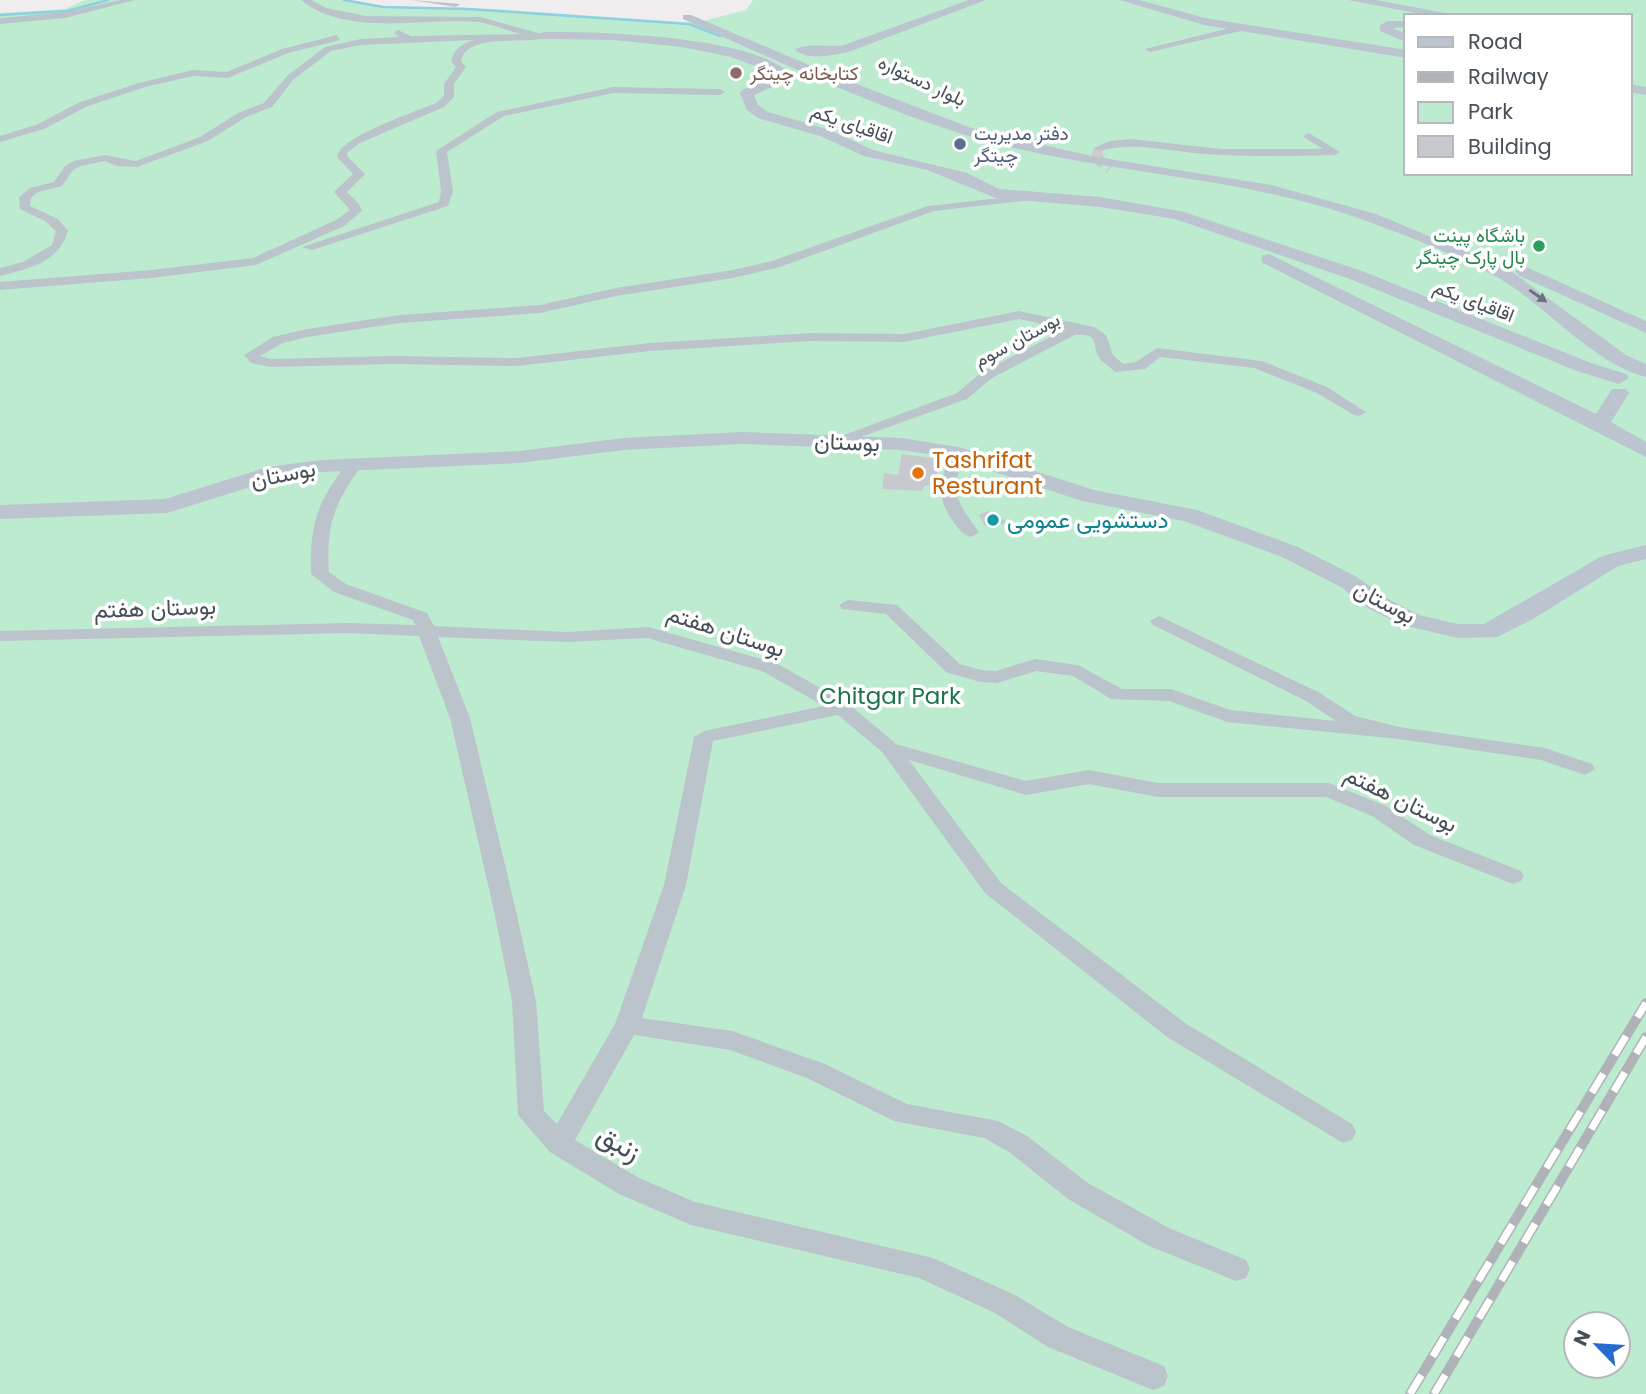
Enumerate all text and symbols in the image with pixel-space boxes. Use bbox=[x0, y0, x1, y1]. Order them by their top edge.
legend bbox=[1404, 14, 1632, 175]
text: Road bbox=[1468, 27, 1523, 56]
street label: بلوار دستواره bbox=[874, 49, 970, 113]
place label: کتابخانه چیتگر bbox=[749, 60, 859, 87]
text: Railway bbox=[1468, 62, 1549, 91]
marker: کتابخانه چیتگر bbox=[728, 65, 744, 81]
street label: اقاقیای یکم bbox=[808, 97, 896, 151]
text: Park bbox=[1468, 97, 1513, 126]
place label: دفتر مدیریت چیتگر bbox=[973, 120, 1069, 169]
text: Building bbox=[1468, 132, 1552, 161]
marker: دفتر مدیریت چیتگر bbox=[952, 136, 968, 152]
place label: باشگاه پینت بال پارک چیتگر bbox=[1415, 222, 1525, 271]
marker: باشگاه پینت بال پارک چیتگر bbox=[1531, 238, 1547, 254]
street label: اقاقیای یکم bbox=[1430, 273, 1518, 329]
one-way arrow bbox=[1529, 289, 1547, 303]
street label: بوستان سوم bbox=[969, 306, 1065, 374]
street label: بوستان bbox=[814, 425, 880, 459]
place label: Tashrifat Resturant bbox=[932, 444, 1043, 502]
street label: بوستان bbox=[248, 452, 318, 496]
marker: Tashrifat Resturant bbox=[910, 465, 926, 481]
place label: دستشویی عمومی bbox=[1007, 504, 1168, 536]
marker: دستشویی عمومی bbox=[985, 512, 1001, 528]
street label: بوستان bbox=[1349, 572, 1421, 632]
street label: بوستان هفتم bbox=[94, 590, 216, 626]
street label: بوستان هفتم bbox=[663, 597, 789, 665]
park label: Chitgar Park bbox=[819, 680, 961, 712]
street label: بوستان هفتم bbox=[1339, 758, 1463, 840]
street label: زنبق bbox=[590, 1115, 648, 1171]
north arrow bbox=[1562, 1310, 1632, 1380]
text: N bbox=[1567, 1326, 1597, 1350]

